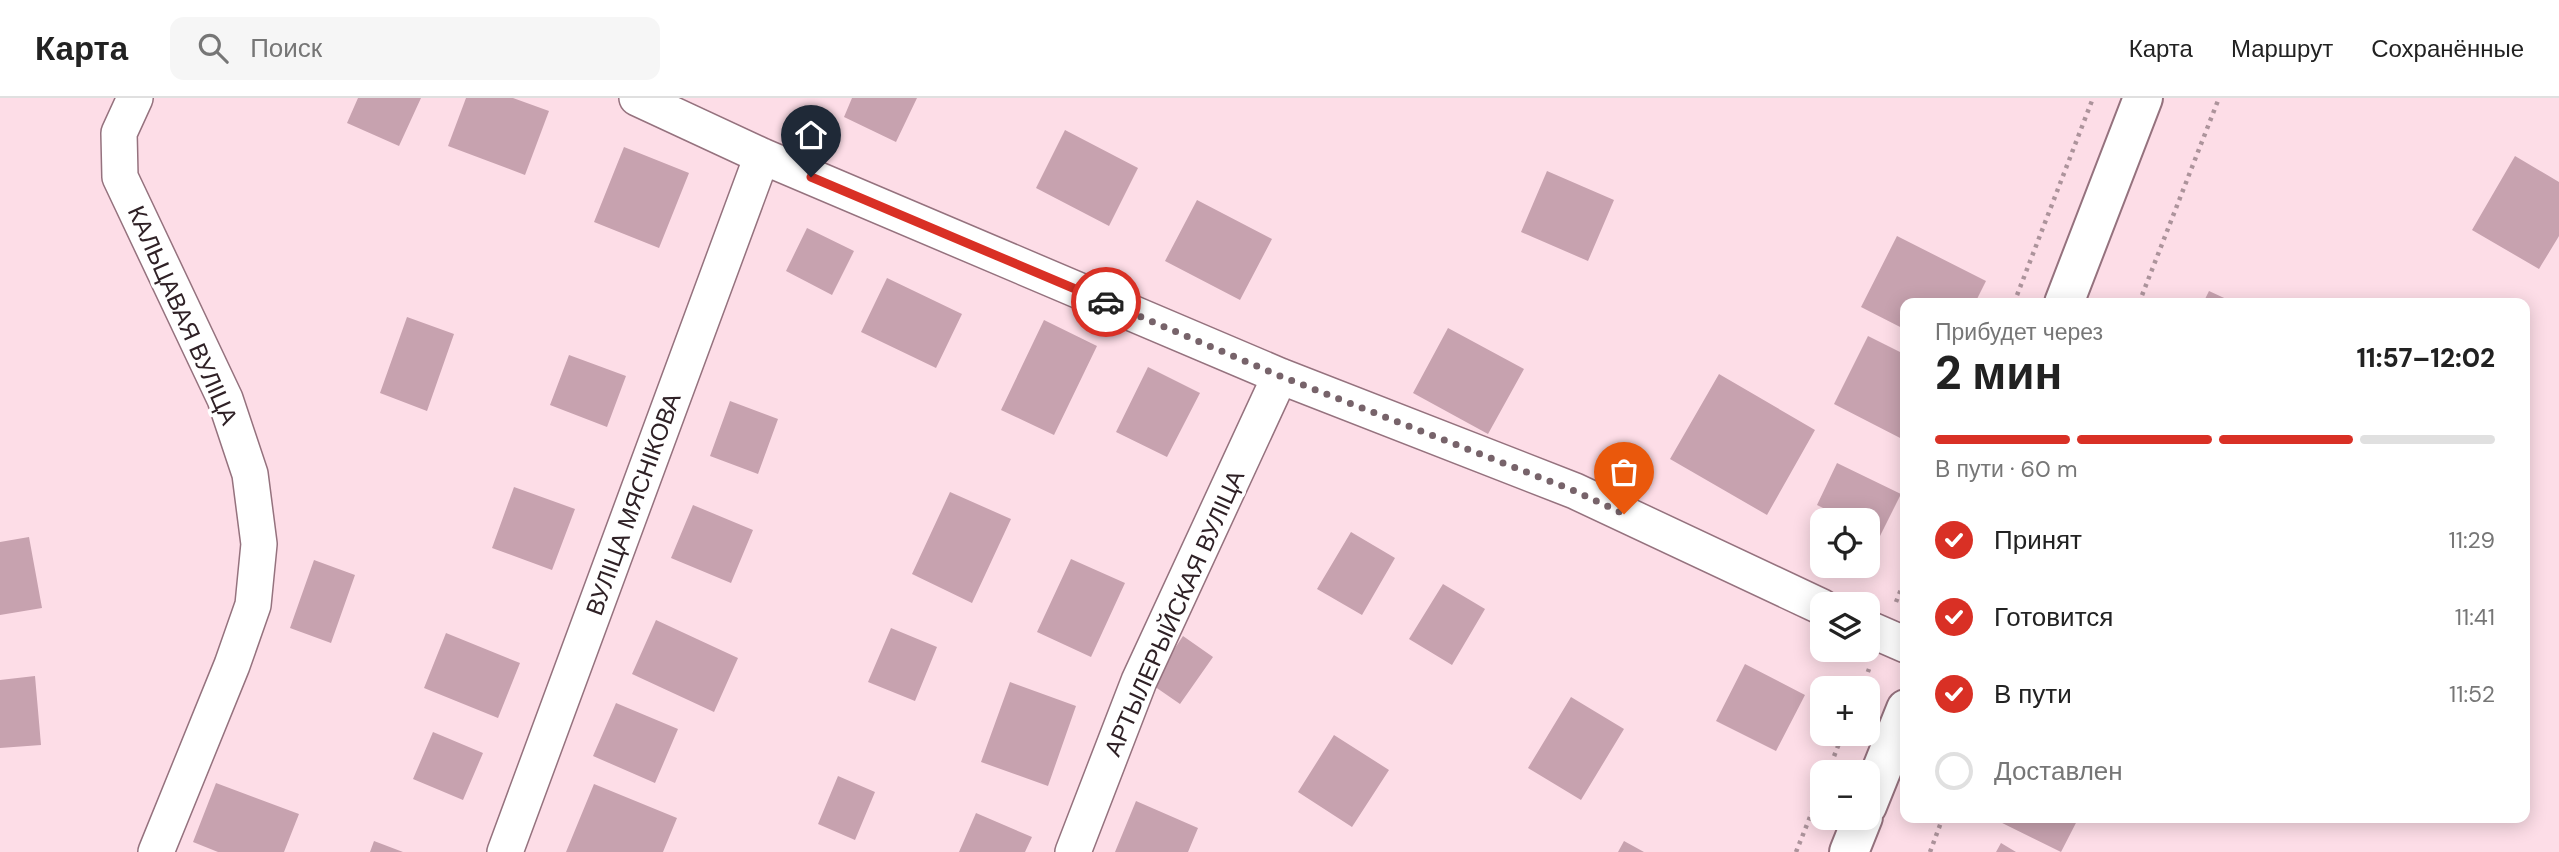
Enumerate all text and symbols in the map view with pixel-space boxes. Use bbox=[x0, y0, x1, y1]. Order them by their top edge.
search box bbox=[170, 17, 660, 80]
text: Карта bbox=[35, 27, 128, 70]
icon: search bbox=[194, 29, 232, 67]
text: Поиск bbox=[250, 31, 322, 65]
text: Карта bbox=[2129, 33, 2193, 64]
text: Маршрут bbox=[2231, 33, 2333, 64]
text: Сохранённые bbox=[2371, 33, 2524, 64]
pin bbox=[781, 105, 841, 177]
icon: home bbox=[792, 116, 830, 154]
street label: КАЛЬЦАВАЯ ВУЛІЦА bbox=[121, 201, 245, 429]
courier bbox=[1071, 267, 1141, 337]
icon: car bbox=[1087, 283, 1125, 321]
text: Прибудет через bbox=[1935, 317, 2103, 347]
text: 11:57–12:02 bbox=[2357, 341, 2495, 375]
text: 2 мин bbox=[1935, 343, 2062, 403]
street label: ВУЛІЦА МЯСНІКОВА bbox=[578, 389, 688, 619]
pin bbox=[1594, 442, 1654, 514]
icon: bag bbox=[1605, 453, 1643, 491]
text: В пути · 60 m bbox=[1935, 454, 2077, 484]
street label: АРТЫЛЕРЫЙСКАЯ ВУЛІЦА bbox=[1097, 465, 1251, 761]
map controls bbox=[1810, 508, 1880, 830]
button: locate bbox=[1810, 508, 1880, 578]
icon: check bbox=[1935, 521, 1973, 559]
text: Принят bbox=[1994, 523, 2082, 557]
text: 11:29 bbox=[2449, 525, 2495, 555]
button: layers bbox=[1810, 592, 1880, 662]
icon: check bbox=[1935, 598, 1973, 636]
text: Готовится bbox=[1994, 600, 2113, 634]
text: 11:41 bbox=[2455, 602, 2495, 632]
icon: check bbox=[1935, 675, 1973, 713]
button: + bbox=[1810, 676, 1880, 746]
text: В пути bbox=[1994, 677, 2072, 711]
text: 11:52 bbox=[2449, 679, 2495, 709]
text: Доставлен bbox=[1994, 754, 2123, 788]
button: − bbox=[1810, 760, 1880, 830]

